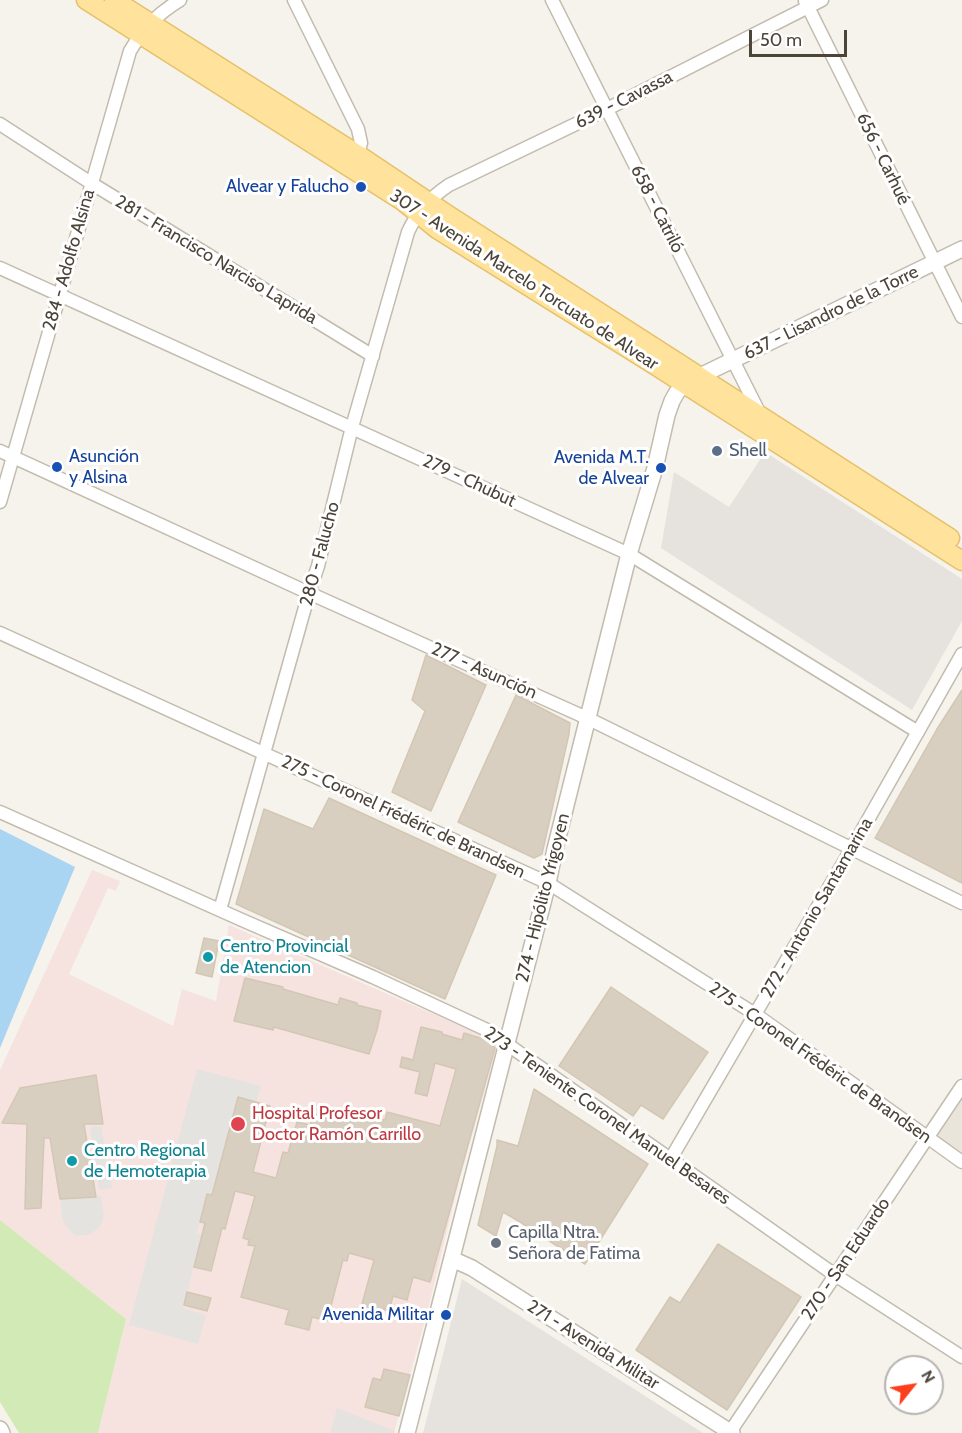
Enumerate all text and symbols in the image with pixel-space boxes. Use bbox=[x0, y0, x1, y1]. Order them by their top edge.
scale bar bbox=[752, 18, 850, 56]
text: 50 m bbox=[760, 29, 802, 51]
street label: 639 - Cavassa bbox=[572, 66, 676, 134]
street label: 656 - Carhué bbox=[851, 109, 915, 209]
street label: 658 - Catriló bbox=[626, 161, 688, 257]
place label: Alvear y Falucho bbox=[226, 176, 349, 198]
marker: Alvear y Falucho bbox=[354, 180, 368, 194]
street label: 307 - Avenida Marcelo Torcuato de Alvear bbox=[386, 185, 662, 375]
street label: 284 - Adolfo Alsina bbox=[38, 187, 100, 333]
street label: 281 - Francisco Narciso Laprida bbox=[111, 191, 321, 329]
street label: 637 - Lisandro de la Torre bbox=[740, 261, 922, 365]
place label: Shell bbox=[729, 440, 767, 462]
marker: Shell bbox=[710, 444, 724, 458]
place label: Asunción y Alsina bbox=[69, 446, 139, 488]
place label: Avenida M.T. de Alvear bbox=[554, 447, 649, 490]
street label: 279 - Chubut bbox=[419, 450, 519, 512]
marker: Asunción y Alsina bbox=[50, 460, 64, 474]
marker: Avenida M.T. de Alvear bbox=[654, 461, 668, 475]
street label: 280 - Falucho bbox=[296, 499, 344, 609]
street label: 277 - Asunción bbox=[428, 638, 540, 704]
street label: 275 - Coronel Frédéric de Brandsen bbox=[278, 751, 528, 883]
street label: 274 - Hipólito Yrigoyen bbox=[512, 811, 574, 985]
street label: 272 - Antonio Santamarina bbox=[756, 814, 878, 1002]
place label: Centro Provincial de Atencion bbox=[220, 936, 348, 978]
marker: Centro Provincial de Atencion bbox=[201, 950, 215, 964]
street label: 275 - Coronel Frédéric de Brandsen bbox=[705, 978, 935, 1148]
street label: 273 - Teniente Coronel Manuel Besares bbox=[480, 1022, 734, 1210]
place label: Hospital Profesor Doctor Ramón Carrillo bbox=[252, 1103, 421, 1146]
marker: Hospital Profesor Doctor Ramón Carrillo bbox=[229, 1115, 247, 1133]
place label: Centro Regional de Hemoterapia bbox=[84, 1140, 206, 1182]
marker: Centro Regional de Hemoterapia bbox=[65, 1154, 79, 1168]
street label: 270 - San Eduardo bbox=[797, 1194, 895, 1324]
place label: Capilla Ntra. Señora de Fatima bbox=[508, 1222, 640, 1264]
marker: Capilla Ntra. Señora de Fatima bbox=[489, 1236, 503, 1250]
street label: 271 - Avenida Militar bbox=[523, 1296, 663, 1394]
place label: Avenida Militar bbox=[322, 1304, 434, 1326]
marker: Avenida Militar bbox=[439, 1308, 453, 1322]
north arrow bbox=[884, 1355, 944, 1415]
text: N bbox=[917, 1367, 939, 1386]

